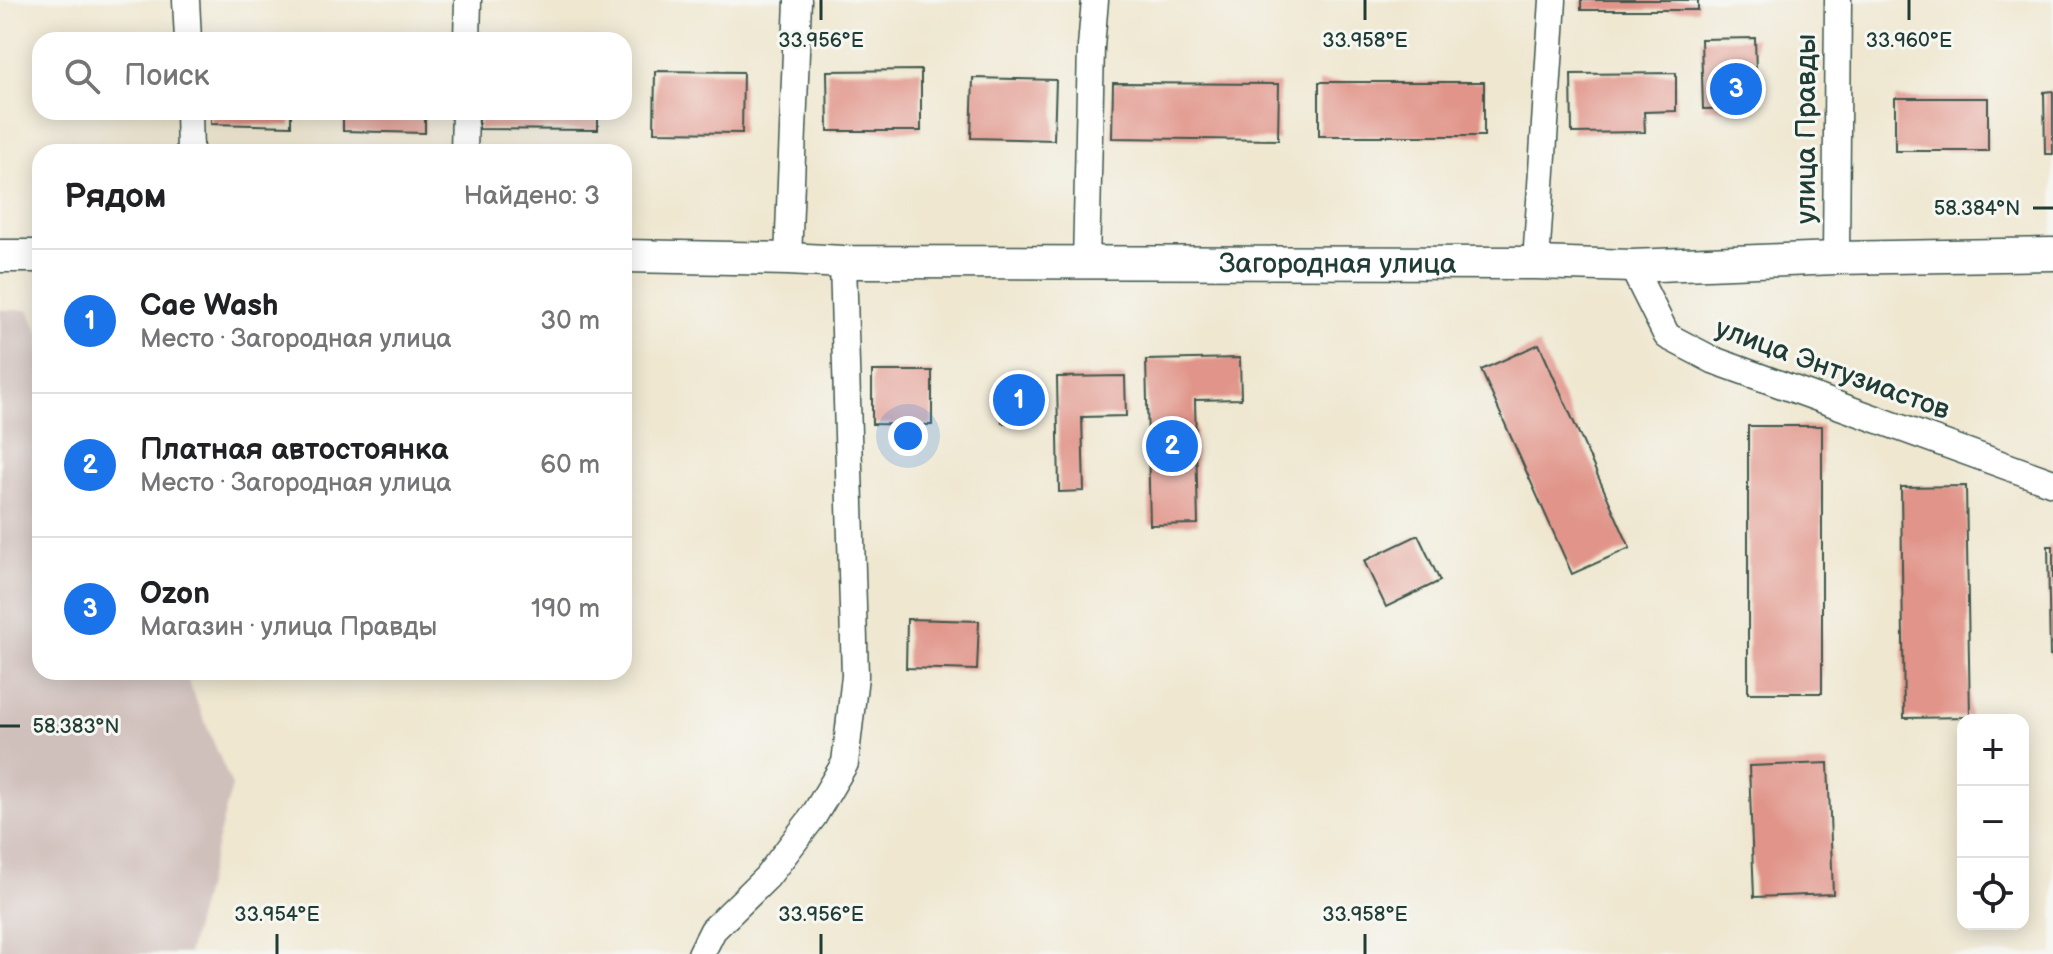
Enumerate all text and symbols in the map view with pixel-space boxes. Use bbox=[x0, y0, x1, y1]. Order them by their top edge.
text: 33.956°E bbox=[778, 29, 864, 53]
text: 33.958°E bbox=[1322, 29, 1408, 53]
text: 33.960°E bbox=[1866, 29, 1952, 53]
search box bbox=[32, 32, 632, 120]
street label: улица Правды bbox=[1790, 34, 1823, 224]
icon: search bbox=[60, 54, 104, 98]
text: Поиск bbox=[124, 58, 210, 94]
pin: 3 bbox=[1710, 59, 1762, 119]
text: Рядом bbox=[64, 176, 166, 217]
text: Найдено: 3 bbox=[464, 181, 600, 212]
text: 58.384°N bbox=[1934, 197, 2020, 221]
street label: Загородная улица bbox=[1219, 248, 1457, 281]
text: Cae Wash bbox=[140, 288, 278, 324]
text: 1 bbox=[85, 306, 95, 337]
text: 30 m bbox=[540, 306, 600, 337]
street label: улица Энтузиастов bbox=[1711, 312, 1954, 427]
text: Место · Загородная улица bbox=[140, 324, 452, 355]
pin: 1 bbox=[993, 370, 1045, 430]
your location bbox=[888, 416, 928, 456]
pin: 2 bbox=[1146, 416, 1198, 476]
text: Платная автостоянка bbox=[140, 432, 448, 468]
text: 2 bbox=[82, 450, 98, 481]
text: 60 m bbox=[540, 450, 600, 481]
text: Место · Загородная улица bbox=[140, 468, 452, 499]
text: Ozon bbox=[140, 576, 210, 612]
text: 3 bbox=[82, 594, 98, 625]
text: 190 m bbox=[531, 594, 600, 625]
text: Магазин · улица Правды bbox=[140, 612, 437, 643]
map controls bbox=[1957, 714, 2029, 930]
button: + bbox=[1957, 714, 2029, 786]
text: 58.383°N bbox=[32, 715, 120, 739]
button: − bbox=[1957, 786, 2029, 858]
button: locate bbox=[1957, 858, 2029, 930]
text: 33.954°E bbox=[234, 903, 320, 927]
text: 33.956°E bbox=[778, 903, 864, 927]
text: 33.958°E bbox=[1322, 903, 1408, 927]

